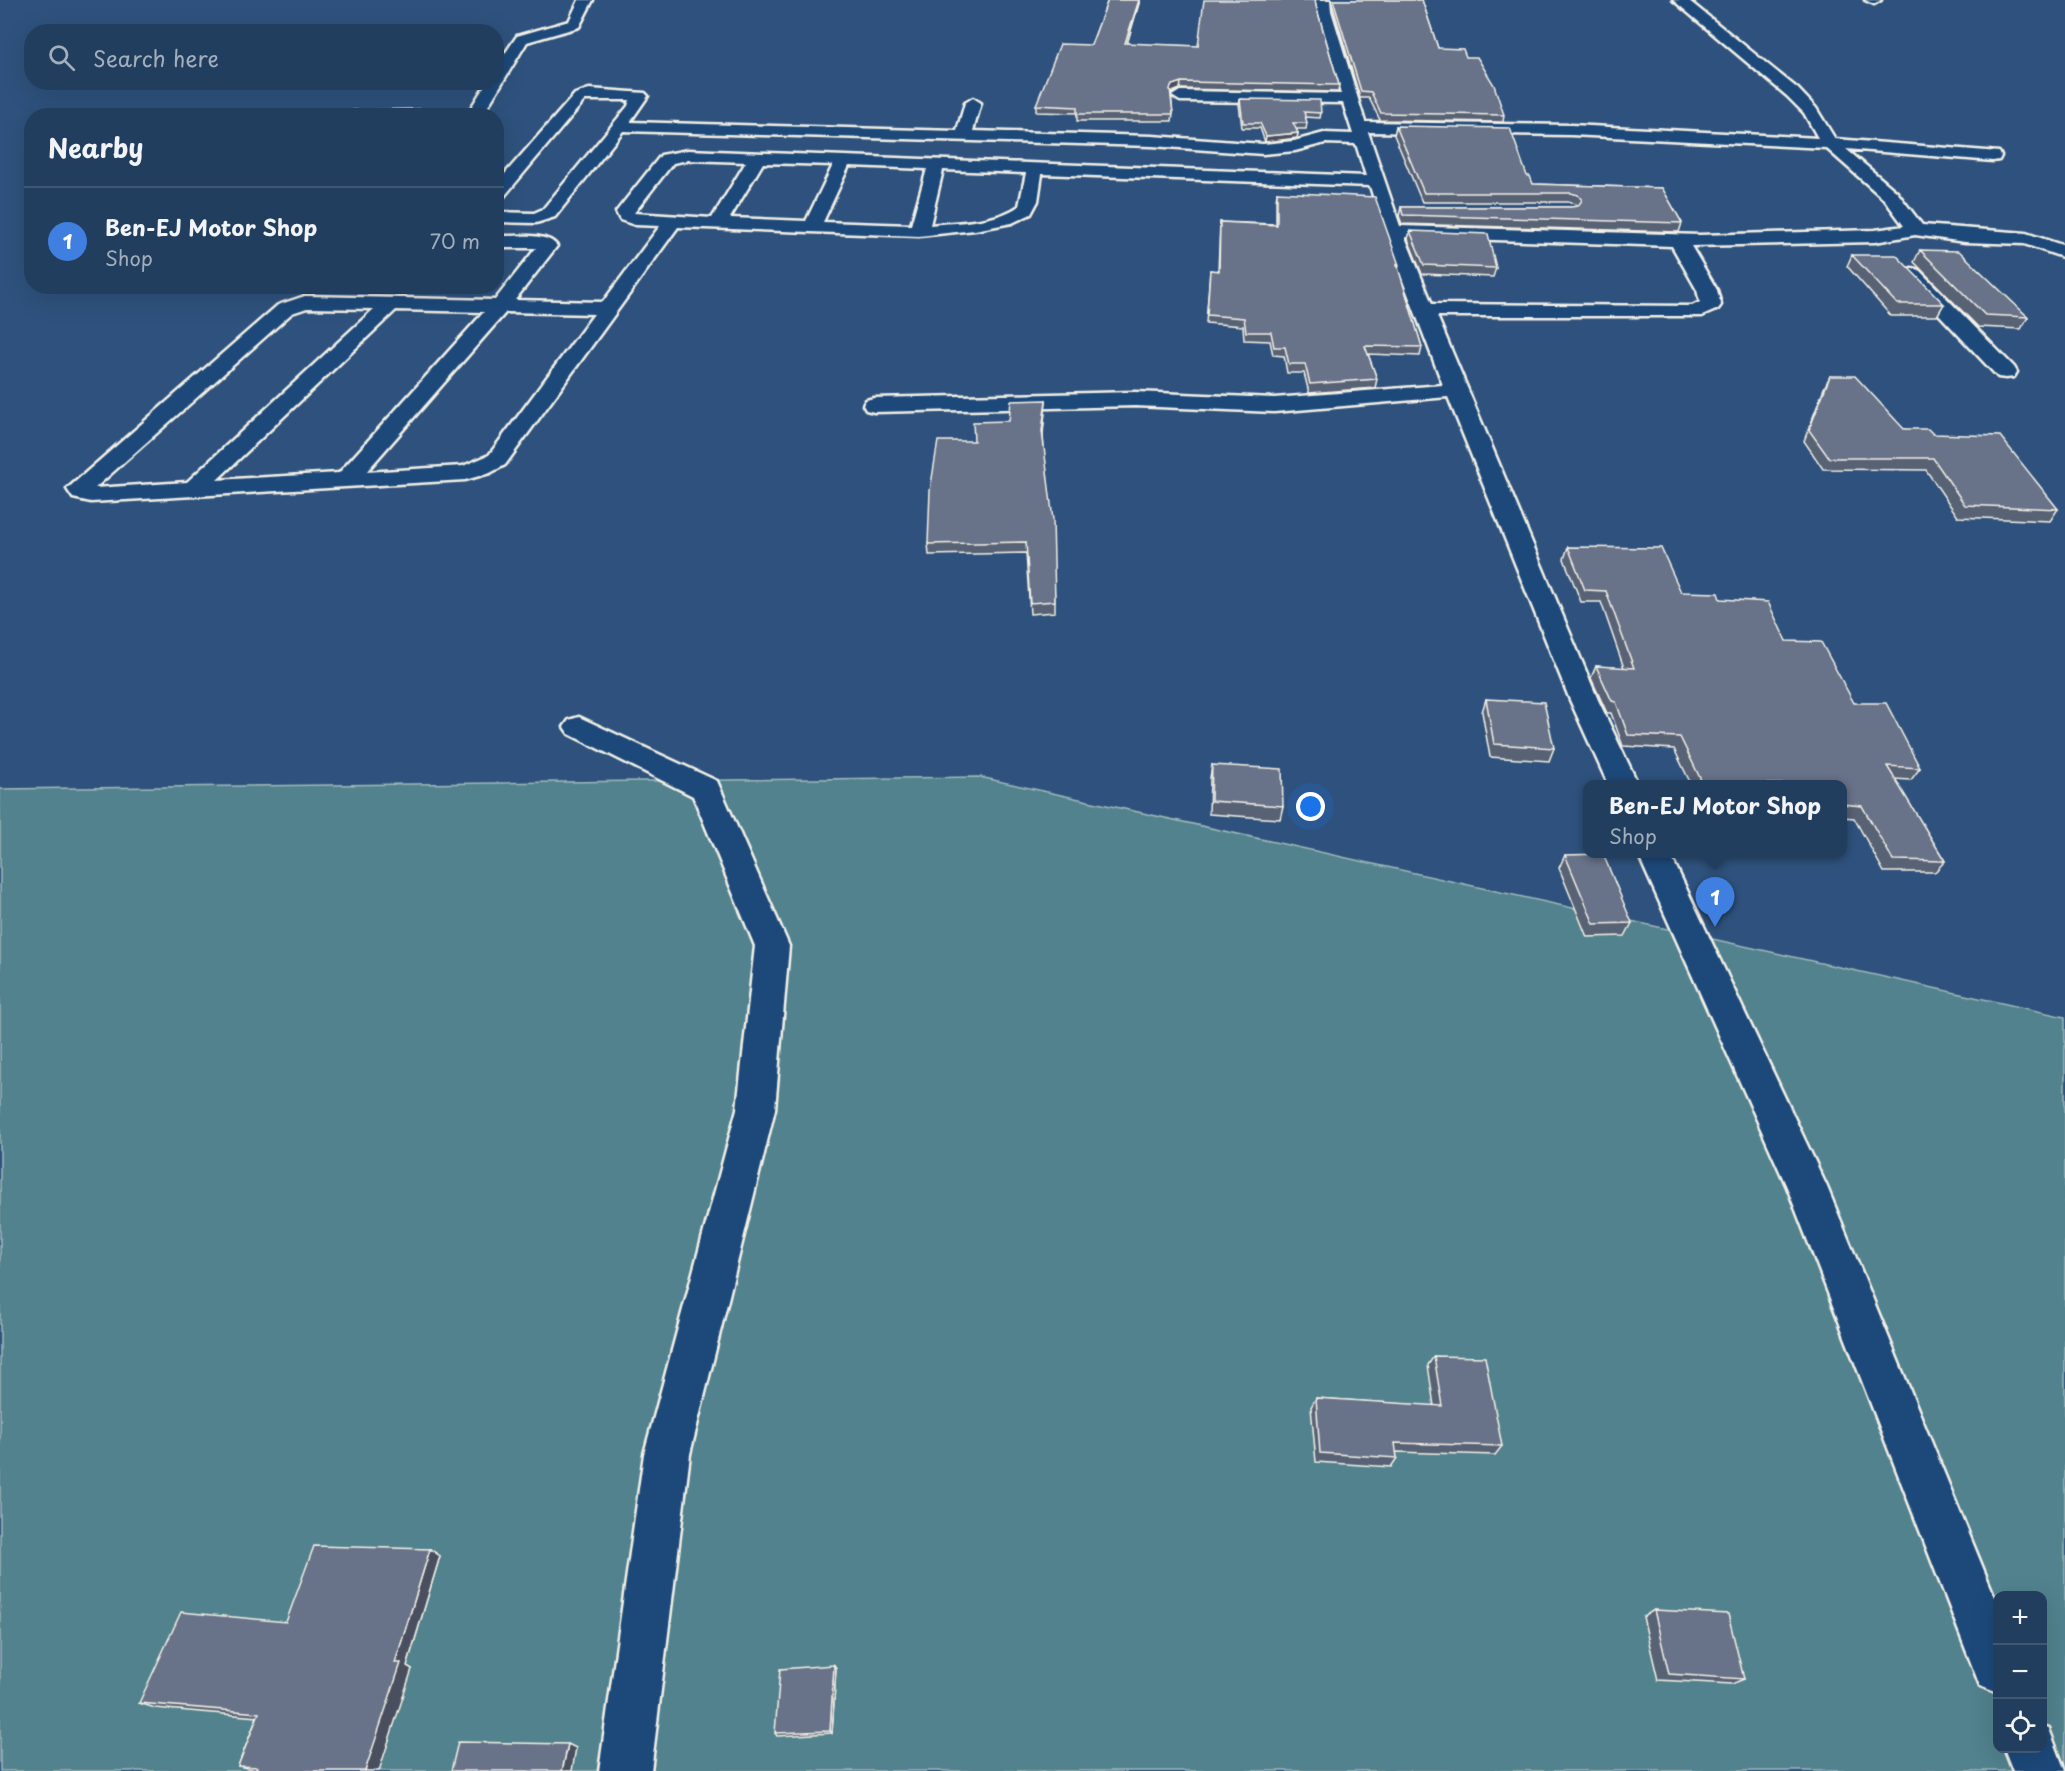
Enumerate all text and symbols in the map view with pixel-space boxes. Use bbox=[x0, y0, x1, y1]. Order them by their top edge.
search box bbox=[24, 24, 504, 90]
icon: search bbox=[45, 41, 78, 74]
text: Search here bbox=[93, 41, 219, 74]
text: Nearby bbox=[48, 128, 143, 167]
text: Ben-EJ Motor Shop bbox=[105, 210, 317, 243]
text: 1 bbox=[63, 226, 72, 256]
text: 70 m bbox=[430, 226, 480, 256]
text: Shop bbox=[105, 243, 153, 273]
popup bbox=[1583, 780, 1847, 858]
text: Ben-EJ Motor Shop bbox=[1609, 788, 1821, 821]
your location bbox=[1296, 792, 1325, 821]
text: Shop bbox=[1609, 821, 1657, 851]
pin: 1 bbox=[1696, 878, 1734, 927]
map controls bbox=[1993, 1591, 2047, 1753]
button: + bbox=[1993, 1591, 2047, 1645]
button: − bbox=[1993, 1645, 2047, 1699]
button: locate bbox=[1993, 1699, 2047, 1753]

